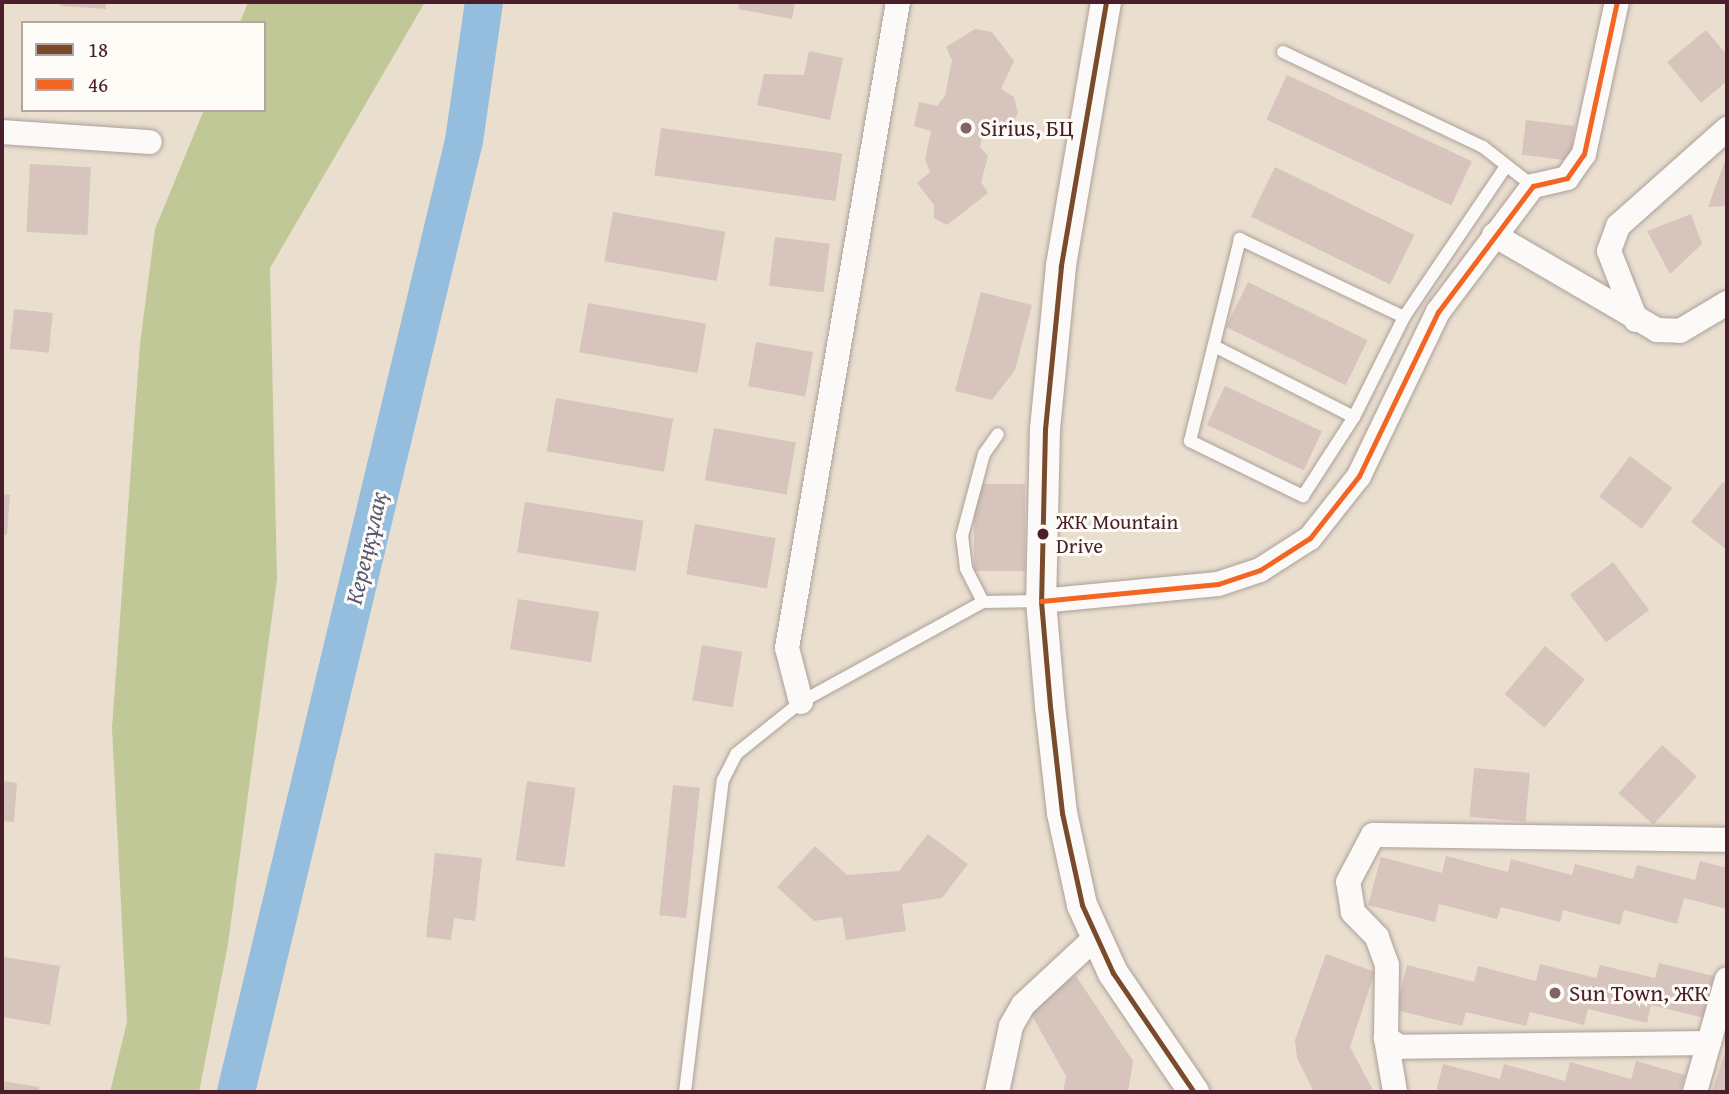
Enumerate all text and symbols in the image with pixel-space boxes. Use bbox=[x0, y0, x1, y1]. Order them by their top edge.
legend bbox=[21, 21, 266, 112]
text: 18 bbox=[88, 34, 108, 65]
text: 46 bbox=[88, 69, 108, 100]
place label: Sirius, БЦ bbox=[980, 114, 1074, 142]
marker: Sirius, БЦ bbox=[958, 120, 974, 136]
water label: Кереңқұлақ bbox=[339, 489, 393, 607]
place label: ЖК Mountain Drive bbox=[1056, 509, 1178, 559]
marker: ЖК Mountain Drive bbox=[1036, 527, 1050, 541]
place label: Sun Town, ЖК bbox=[1569, 979, 1708, 1007]
marker: Sun Town, ЖК bbox=[1547, 985, 1563, 1001]

